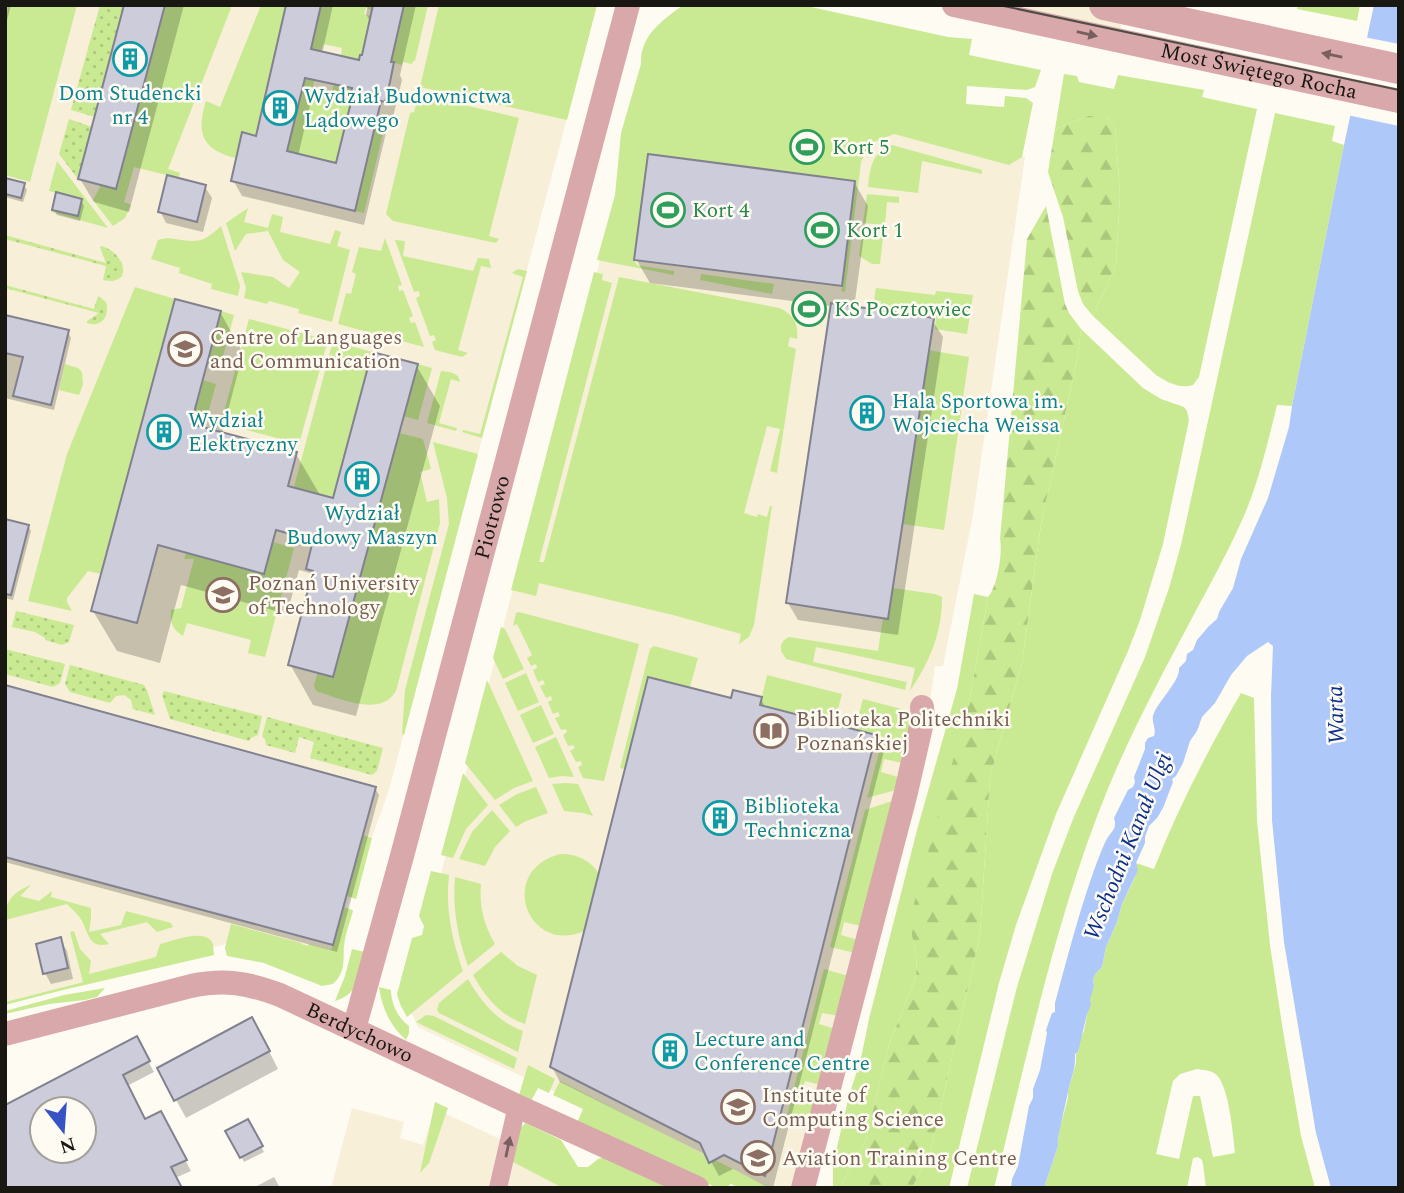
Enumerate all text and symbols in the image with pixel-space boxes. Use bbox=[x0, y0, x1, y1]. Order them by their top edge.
one-way arrow bbox=[1076, 29, 1098, 40]
street label: Most Świętego Rocha bbox=[1157, 35, 1361, 109]
building icon: Dom Studencki nr 4 bbox=[111, 40, 149, 78]
one-way arrow bbox=[1321, 49, 1343, 60]
place label: Dom Studencki nr 4 bbox=[58, 78, 202, 134]
place label: Wydział Budownictwa Lądowego bbox=[304, 81, 512, 137]
building icon: Wydział Budownictwa Lądowego bbox=[261, 89, 299, 127]
sports icon: Kort 5 bbox=[788, 128, 826, 166]
place label: Kort 5 bbox=[832, 132, 890, 164]
sports icon: Kort 4 bbox=[649, 191, 687, 229]
place label: Kort 4 bbox=[692, 195, 750, 227]
sports icon: Kort 1 bbox=[803, 211, 841, 249]
place label: Kort 1 bbox=[846, 215, 904, 247]
sports icon: KS Pocztowiec bbox=[790, 290, 828, 328]
place label: KS Pocztowiec bbox=[834, 294, 971, 326]
place label: Centre of Languages and Communication bbox=[210, 322, 402, 378]
school or university icon: Centre of Languages and Communication bbox=[166, 330, 204, 368]
place label: Hala Sportowa im. Wojciecha Weissa bbox=[892, 386, 1064, 442]
building icon: Hala Sportowa im. Wojciecha Weissa bbox=[848, 394, 886, 432]
place label: Wydział Elektryczny bbox=[188, 405, 299, 461]
building icon: Wydział Elektryczny bbox=[145, 413, 183, 451]
building icon: Wydział Budowy Maszyn bbox=[343, 460, 381, 498]
street label: Piotrowo bbox=[466, 472, 519, 563]
place label: Wydział Budowy Maszyn bbox=[286, 498, 438, 554]
place label: Poznań University of Technology bbox=[248, 568, 420, 624]
school or university icon: Poznań University of Technology bbox=[204, 576, 242, 614]
water label: Warta bbox=[1318, 684, 1355, 745]
place label: Biblioteka Politechniki Poznańskiej bbox=[796, 704, 1010, 760]
library icon: Biblioteka Politechniki Poznańskiej bbox=[752, 712, 790, 750]
water label: Wschodni Kanał Ulgi bbox=[1075, 747, 1182, 946]
place label: Biblioteka Techniczna bbox=[744, 791, 852, 847]
building icon: Biblioteka Techniczna bbox=[701, 799, 739, 837]
street label: Berdychowo bbox=[300, 994, 418, 1072]
place label: Lecture and Conference Centre bbox=[694, 1024, 870, 1080]
building icon: Lecture and Conference Centre bbox=[651, 1032, 689, 1070]
place label: Institute of Computing Science bbox=[762, 1080, 944, 1136]
school or university icon: Institute of Computing Science bbox=[719, 1088, 757, 1126]
north arrow bbox=[28, 1095, 98, 1165]
text: N bbox=[56, 1129, 79, 1161]
one-way arrow bbox=[502, 1136, 513, 1158]
school or university icon: Aviation Training Centre bbox=[739, 1139, 777, 1177]
place label: Aviation Training Centre bbox=[782, 1143, 1017, 1175]

